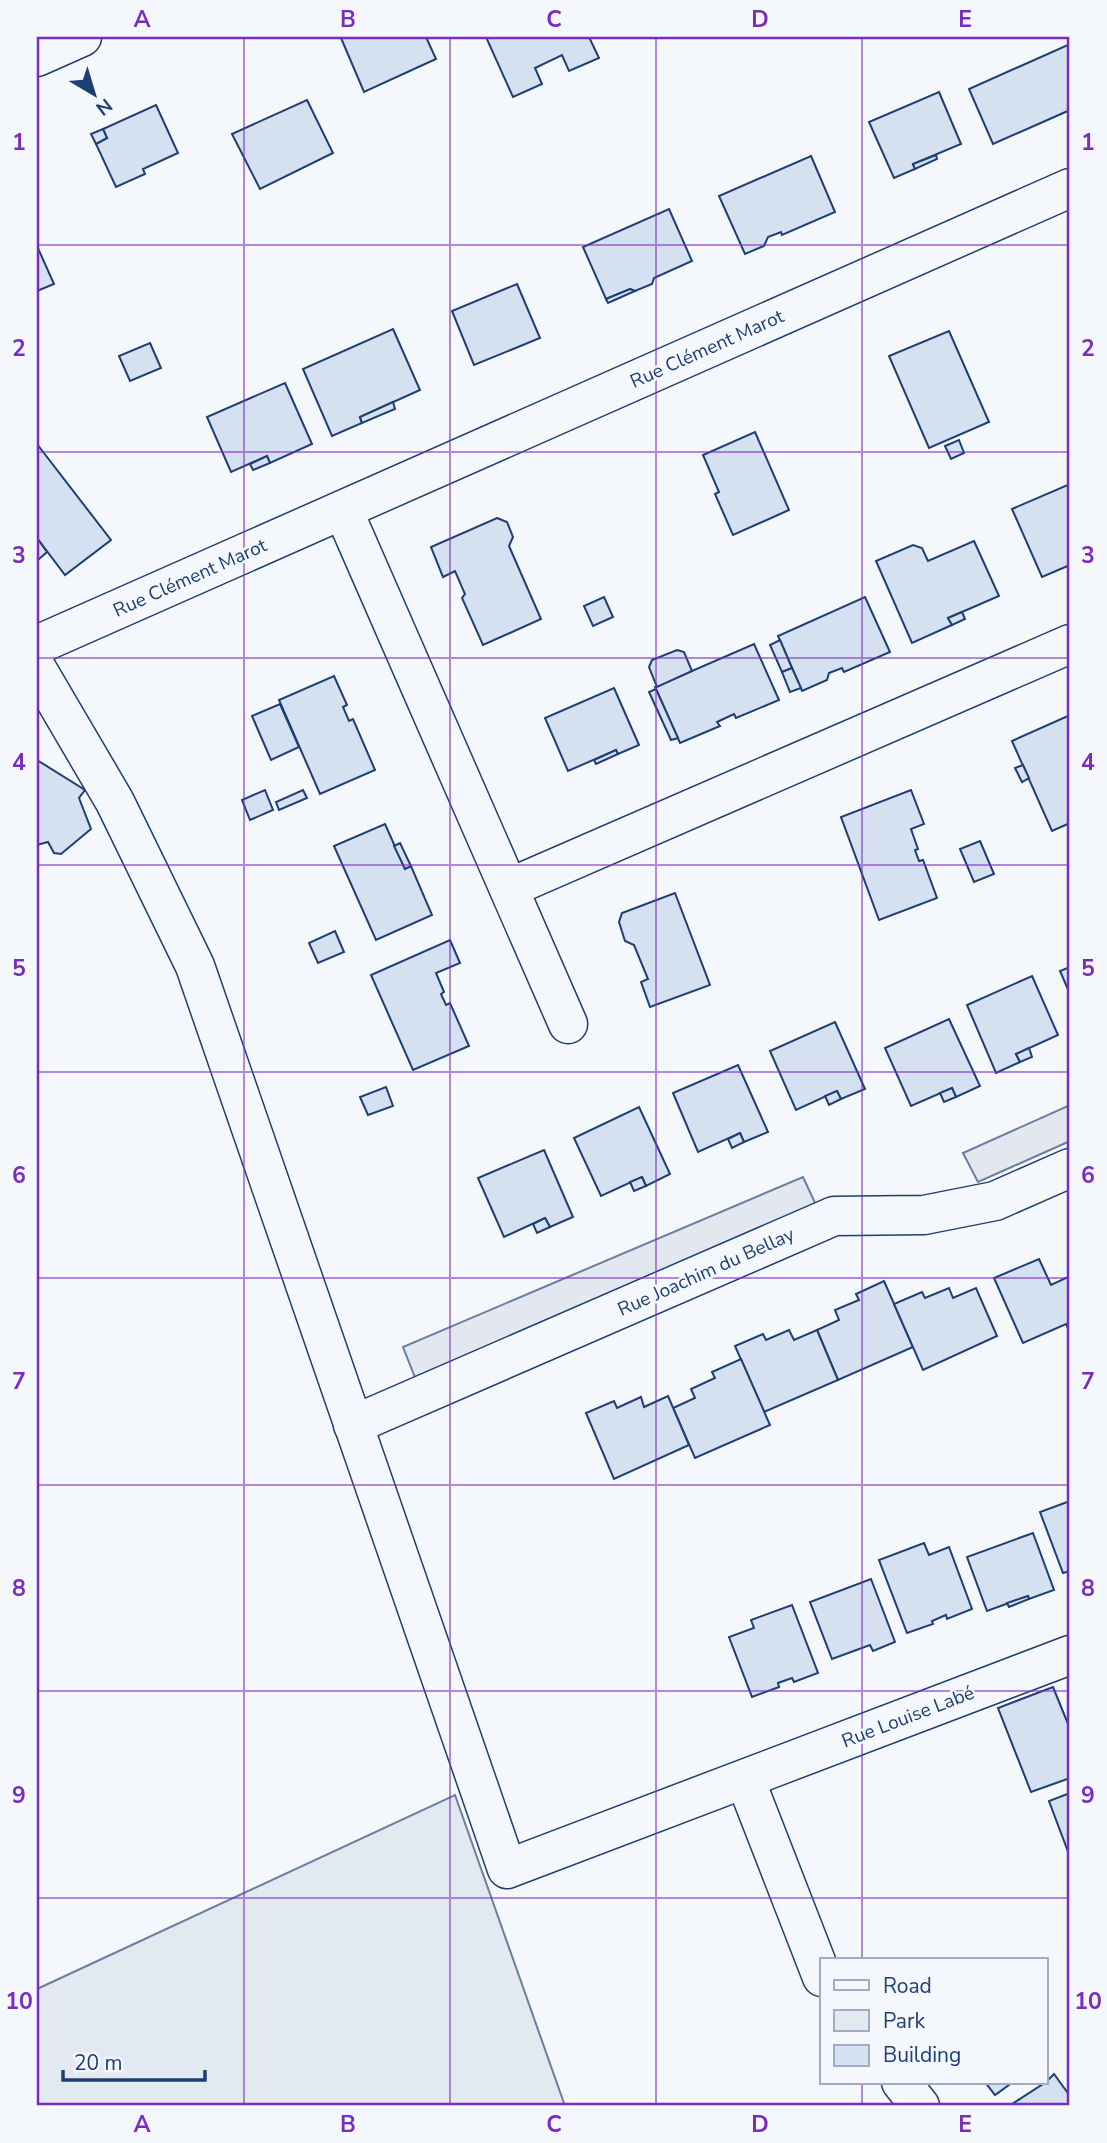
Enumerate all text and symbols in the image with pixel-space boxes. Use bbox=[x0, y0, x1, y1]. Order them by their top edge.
text: A bbox=[133, 4, 151, 35]
text: B bbox=[340, 4, 356, 35]
text: C bbox=[546, 4, 562, 35]
text: D bbox=[751, 4, 769, 35]
text: E bbox=[958, 4, 972, 35]
north arrow bbox=[60, 60, 130, 130]
text: N bbox=[90, 92, 117, 121]
text: 1 bbox=[12, 127, 26, 158]
text: 1 bbox=[1081, 127, 1095, 158]
street label: Rue Clément Marot bbox=[626, 303, 788, 395]
text: 2 bbox=[12, 333, 26, 364]
text: 2 bbox=[1081, 333, 1095, 364]
street label: Rue Clément Marot bbox=[109, 532, 271, 624]
text: 3 bbox=[12, 540, 26, 571]
text: 3 bbox=[1081, 540, 1095, 571]
text: 4 bbox=[12, 747, 26, 778]
text: 4 bbox=[1081, 747, 1095, 778]
text: 5 bbox=[12, 953, 26, 984]
text: 5 bbox=[1081, 953, 1095, 984]
text: 6 bbox=[12, 1160, 26, 1191]
text: 6 bbox=[1081, 1160, 1095, 1191]
street label: Rue Joachim du Bellay bbox=[614, 1221, 799, 1323]
text: 7 bbox=[12, 1366, 26, 1397]
text: 7 bbox=[1081, 1366, 1095, 1397]
text: 8 bbox=[12, 1573, 26, 1604]
text: 8 bbox=[1081, 1573, 1095, 1604]
street label: Rue Louise Labé bbox=[838, 1680, 978, 1754]
text: 9 bbox=[12, 1780, 26, 1811]
text: 9 bbox=[1081, 1780, 1095, 1811]
legend bbox=[820, 1958, 1048, 2084]
text: Road bbox=[883, 1972, 932, 2000]
text: 10 bbox=[5, 1986, 33, 2017]
text: 10 bbox=[1074, 1986, 1102, 2017]
text: Park bbox=[883, 2007, 925, 2035]
scale bar bbox=[63, 2038, 205, 2082]
text: Building bbox=[883, 2041, 961, 2069]
text: 20 m bbox=[74, 2049, 123, 2077]
text: A bbox=[133, 2109, 151, 2140]
text: B bbox=[340, 2109, 356, 2140]
text: C bbox=[546, 2109, 562, 2140]
text: D bbox=[751, 2109, 769, 2140]
text: E bbox=[958, 2109, 972, 2140]

